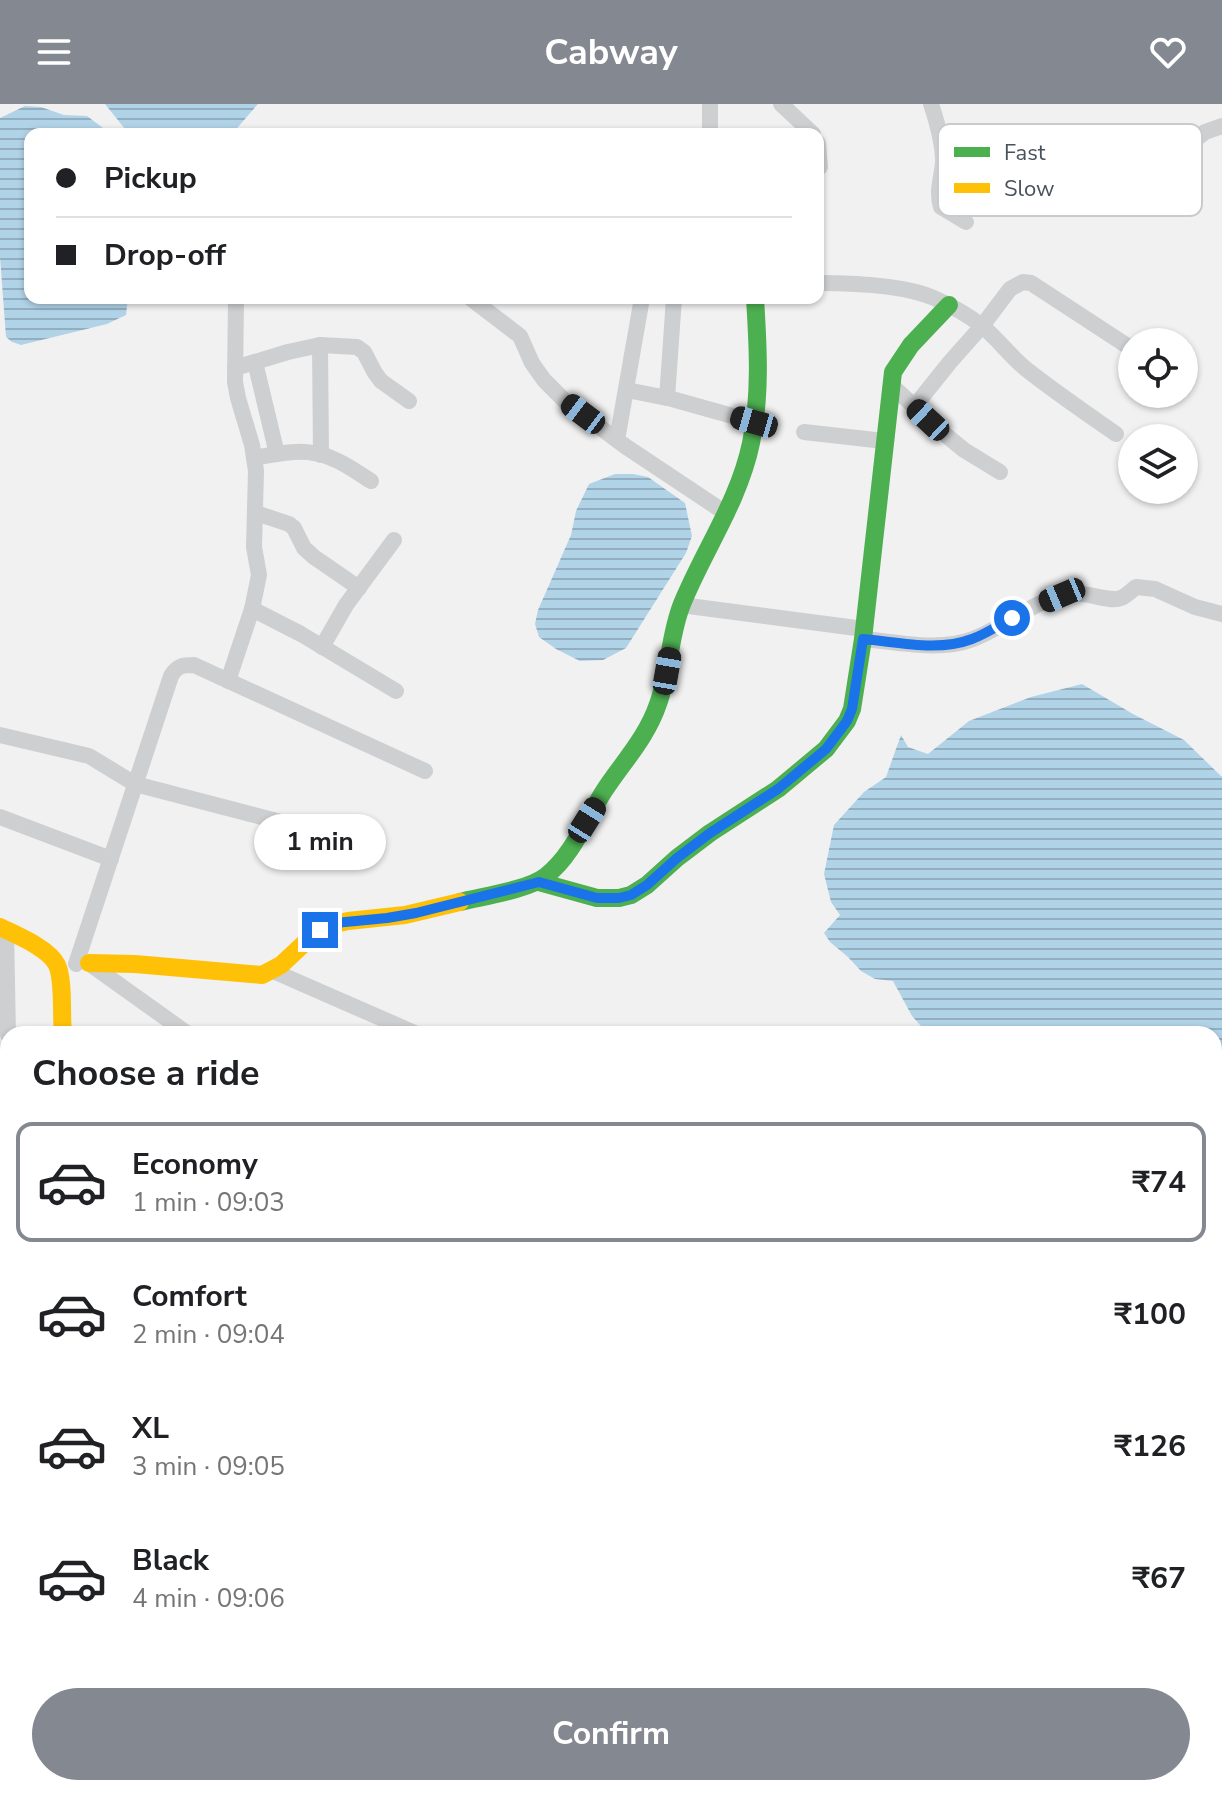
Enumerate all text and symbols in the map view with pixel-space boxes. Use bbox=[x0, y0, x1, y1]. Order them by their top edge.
text: Cabway bbox=[544, 28, 678, 77]
icon: menu bbox=[32, 30, 76, 74]
icon: heart bbox=[1146, 30, 1190, 74]
legend bbox=[938, 124, 1202, 216]
text: Fast bbox=[1004, 138, 1046, 168]
text: Pickup bbox=[104, 158, 197, 199]
text: Slow bbox=[1004, 174, 1055, 204]
text: Drop-off bbox=[104, 235, 226, 276]
map controls bbox=[1118, 328, 1198, 504]
button: locate bbox=[1118, 328, 1198, 408]
car bbox=[557, 390, 609, 438]
car bbox=[902, 395, 954, 445]
car bbox=[728, 404, 780, 440]
button: layers bbox=[1118, 424, 1198, 504]
car bbox=[1035, 575, 1089, 615]
route start bbox=[994, 600, 1030, 636]
car bbox=[651, 645, 683, 697]
car bbox=[564, 793, 610, 847]
callout: 1 min bbox=[254, 814, 386, 870]
text: 1 min bbox=[286, 824, 354, 859]
route end bbox=[302, 912, 338, 948]
text: Choose a ride bbox=[32, 1049, 260, 1098]
text: Economy bbox=[132, 1144, 258, 1185]
icon: car bbox=[36, 1146, 108, 1218]
text: ₹74 bbox=[1132, 1162, 1186, 1203]
text: 1 min · 09:03 bbox=[132, 1185, 285, 1220]
text: Comfort bbox=[132, 1276, 247, 1317]
icon: car bbox=[36, 1278, 108, 1350]
text: ₹100 bbox=[1114, 1294, 1186, 1335]
text: 2 min · 09:04 bbox=[132, 1317, 285, 1352]
text: XL bbox=[132, 1408, 169, 1449]
icon: car bbox=[36, 1410, 108, 1482]
text: ₹126 bbox=[1114, 1426, 1186, 1467]
text: 3 min · 09:05 bbox=[132, 1449, 285, 1484]
text: Black bbox=[132, 1540, 209, 1581]
icon: car bbox=[36, 1542, 108, 1614]
text: ₹67 bbox=[1132, 1558, 1186, 1599]
text: 4 min · 09:06 bbox=[132, 1581, 285, 1616]
button: Confirm bbox=[32, 1688, 1190, 1780]

